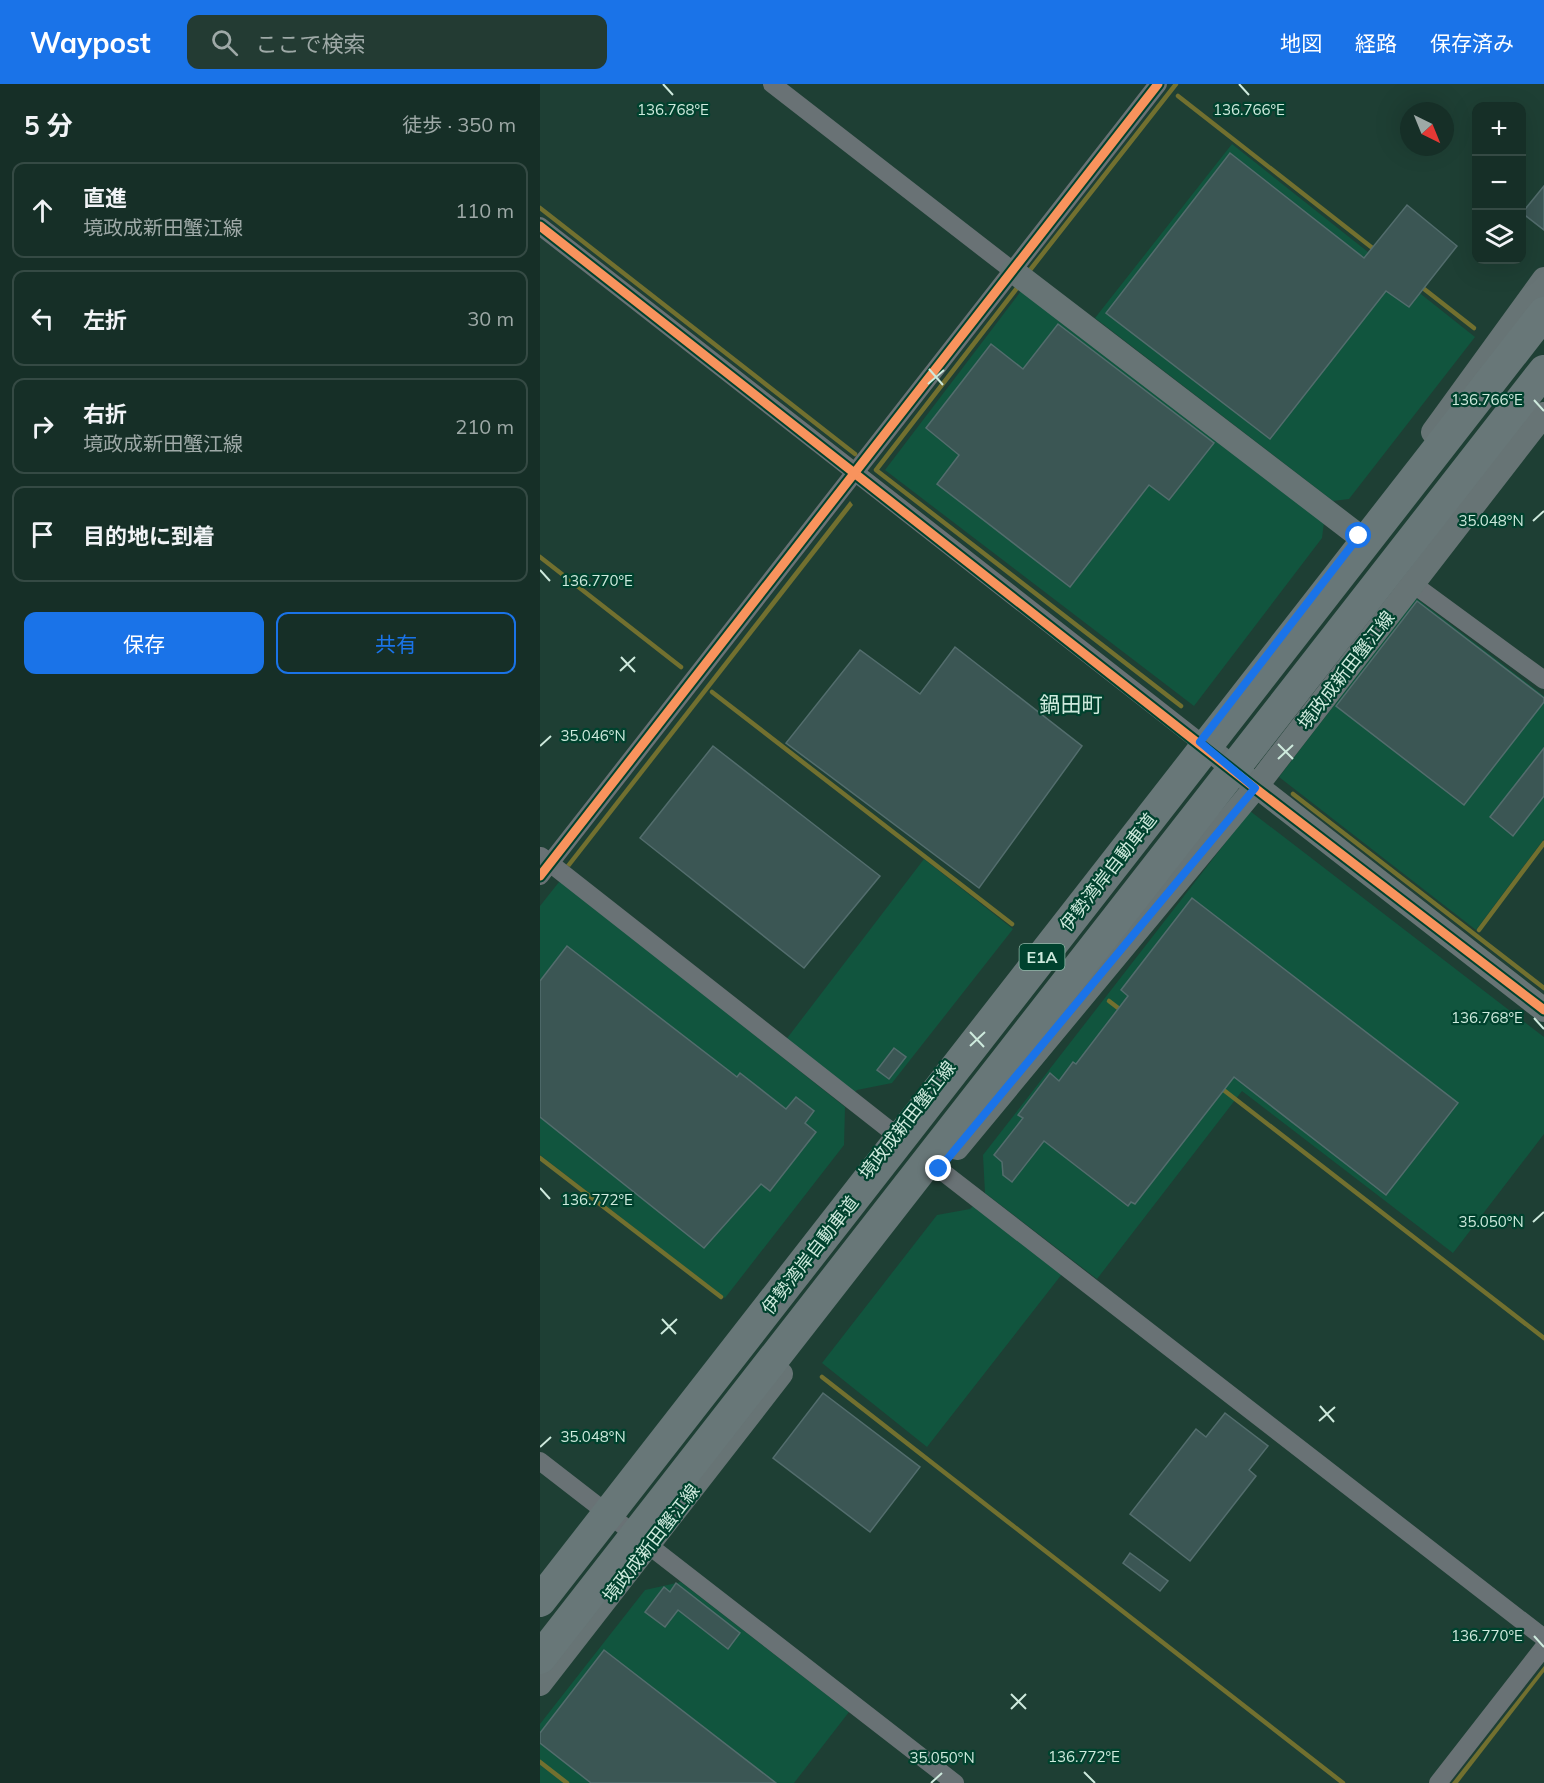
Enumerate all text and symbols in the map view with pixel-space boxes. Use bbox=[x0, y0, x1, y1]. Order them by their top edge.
search box bbox=[187, 15, 607, 69]
text: Waypost bbox=[30, 25, 151, 60]
icon: search bbox=[208, 26, 241, 59]
text: ここで検索 bbox=[256, 30, 366, 58]
text: 地図 bbox=[1280, 30, 1322, 56]
text: 経路 bbox=[1355, 30, 1397, 56]
text: 保存済み bbox=[1430, 30, 1514, 56]
text: 136.768°E bbox=[637, 100, 709, 119]
text: 136.766°E bbox=[1213, 100, 1285, 119]
north arrow bbox=[1400, 102, 1454, 156]
map controls bbox=[1472, 102, 1526, 264]
button: + bbox=[1472, 102, 1526, 156]
text: 5 分 bbox=[24, 109, 73, 142]
text: 徒歩 · 350 m bbox=[402, 112, 516, 137]
button: − bbox=[1472, 156, 1526, 210]
text: 直進 bbox=[83, 184, 127, 212]
icon: ahead bbox=[26, 194, 59, 227]
text: 110 m bbox=[455, 198, 514, 223]
button: layers bbox=[1472, 210, 1526, 264]
text: 境政成新田蟹江線 bbox=[83, 215, 243, 240]
icon: left bbox=[26, 302, 59, 335]
text: 左折 bbox=[83, 306, 127, 334]
text: 30 m bbox=[467, 306, 514, 331]
text: 136.766°E bbox=[1451, 390, 1523, 409]
text: 右折 bbox=[83, 400, 127, 428]
icon: right bbox=[26, 410, 59, 443]
text: 210 m bbox=[455, 414, 514, 439]
text: 境政成新田蟹江線 bbox=[83, 431, 243, 456]
text: 35.048°N bbox=[1458, 511, 1524, 530]
icon: arrive bbox=[26, 518, 59, 551]
text: 目的地に到着 bbox=[83, 522, 215, 550]
route start bbox=[1345, 522, 1371, 548]
text: 136.770°E bbox=[561, 571, 633, 590]
street label: 境政成新田蟹江線 bbox=[1293, 606, 1399, 734]
button: 保存 bbox=[24, 612, 264, 674]
button: 共有 bbox=[276, 612, 516, 674]
district label: 鍋田町 bbox=[1040, 691, 1103, 717]
text: 35.046°N bbox=[560, 726, 626, 745]
street label: 伊勢湾岸自動車道 bbox=[1055, 808, 1161, 936]
road number: E1A bbox=[1020, 944, 1064, 970]
text: 136.768°E bbox=[1451, 1008, 1523, 1027]
street label: 境政成新田蟹江線 bbox=[854, 1056, 960, 1184]
route end bbox=[925, 1155, 951, 1181]
text: 136.772°E bbox=[561, 1190, 633, 1209]
street label: 伊勢湾岸自動車道 bbox=[757, 1191, 863, 1319]
text: 35.050°N bbox=[1458, 1212, 1524, 1231]
text: 35.048°N bbox=[560, 1427, 626, 1446]
street label: 境政成新田蟹江線 bbox=[598, 1479, 704, 1607]
text: 136.770°E bbox=[1451, 1626, 1523, 1645]
text: 136.772°E bbox=[1048, 1747, 1120, 1766]
text: 35.050°N bbox=[909, 1748, 975, 1767]

